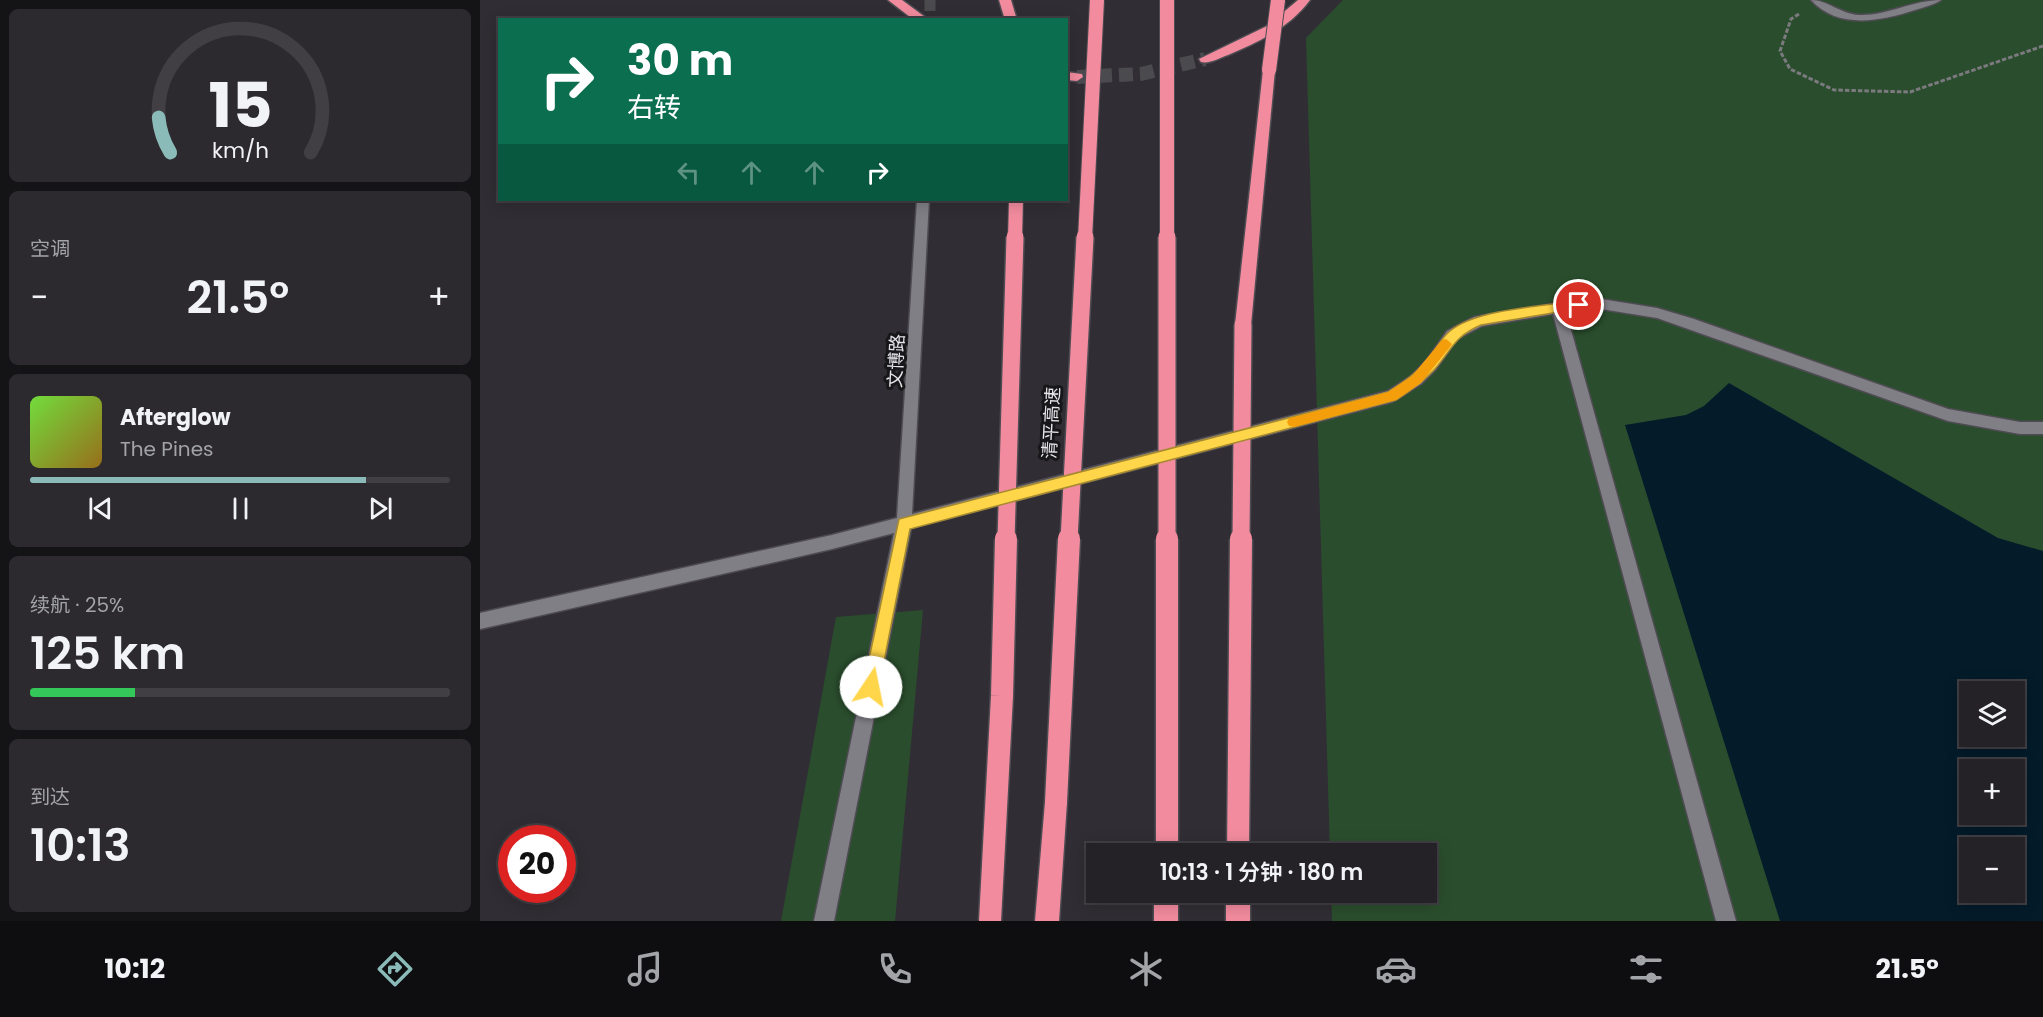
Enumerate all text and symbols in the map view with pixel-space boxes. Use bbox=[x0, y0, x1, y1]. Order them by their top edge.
text: 30 m bbox=[627, 31, 733, 90]
icon: right bbox=[528, 42, 606, 120]
text: 15 bbox=[208, 61, 272, 149]
text: 右转 bbox=[627, 89, 681, 126]
text: km/h bbox=[211, 135, 269, 166]
icon: left bbox=[672, 156, 705, 189]
icon: ahead bbox=[735, 156, 768, 189]
icon: ahead bbox=[798, 156, 831, 189]
icon: right bbox=[861, 156, 894, 189]
text: 空调 bbox=[30, 235, 70, 263]
text: 21.5° bbox=[186, 266, 289, 329]
text: − bbox=[30, 274, 48, 321]
text: + bbox=[427, 274, 450, 321]
pin bbox=[1553, 279, 1604, 330]
icon: arrive bbox=[1562, 288, 1595, 321]
street label: 文博路 bbox=[882, 333, 910, 389]
street label: 清平高速 bbox=[1037, 386, 1065, 460]
text: Afterglow bbox=[120, 402, 231, 433]
text: The Pines bbox=[120, 435, 214, 463]
icon: previous bbox=[84, 492, 117, 525]
icon: pause bbox=[224, 492, 257, 525]
icon: next bbox=[364, 492, 397, 525]
text: 续航 · 25% bbox=[30, 591, 124, 619]
text: 125 km bbox=[30, 622, 185, 685]
position arrow bbox=[839, 655, 903, 719]
map controls bbox=[1959, 681, 2025, 903]
button: layers bbox=[1959, 681, 2025, 747]
button: + bbox=[1959, 759, 2025, 825]
text: 到达 bbox=[30, 783, 70, 811]
text: 10:13 bbox=[30, 814, 130, 877]
speed limit sign: 20 bbox=[498, 825, 576, 903]
button: − bbox=[1959, 837, 2025, 903]
text: 10:13 · 1 分钟 · 180 m bbox=[1160, 857, 1363, 888]
icon: directions bbox=[374, 948, 416, 990]
icon: music bbox=[624, 948, 666, 990]
icon: phone bbox=[874, 948, 916, 990]
icon: climate bbox=[1125, 948, 1167, 990]
icon: car bbox=[1375, 948, 1417, 990]
icon: filters bbox=[1625, 948, 1667, 990]
text: 10:12 bbox=[104, 950, 165, 987]
text: 21.5° bbox=[1876, 950, 1939, 987]

